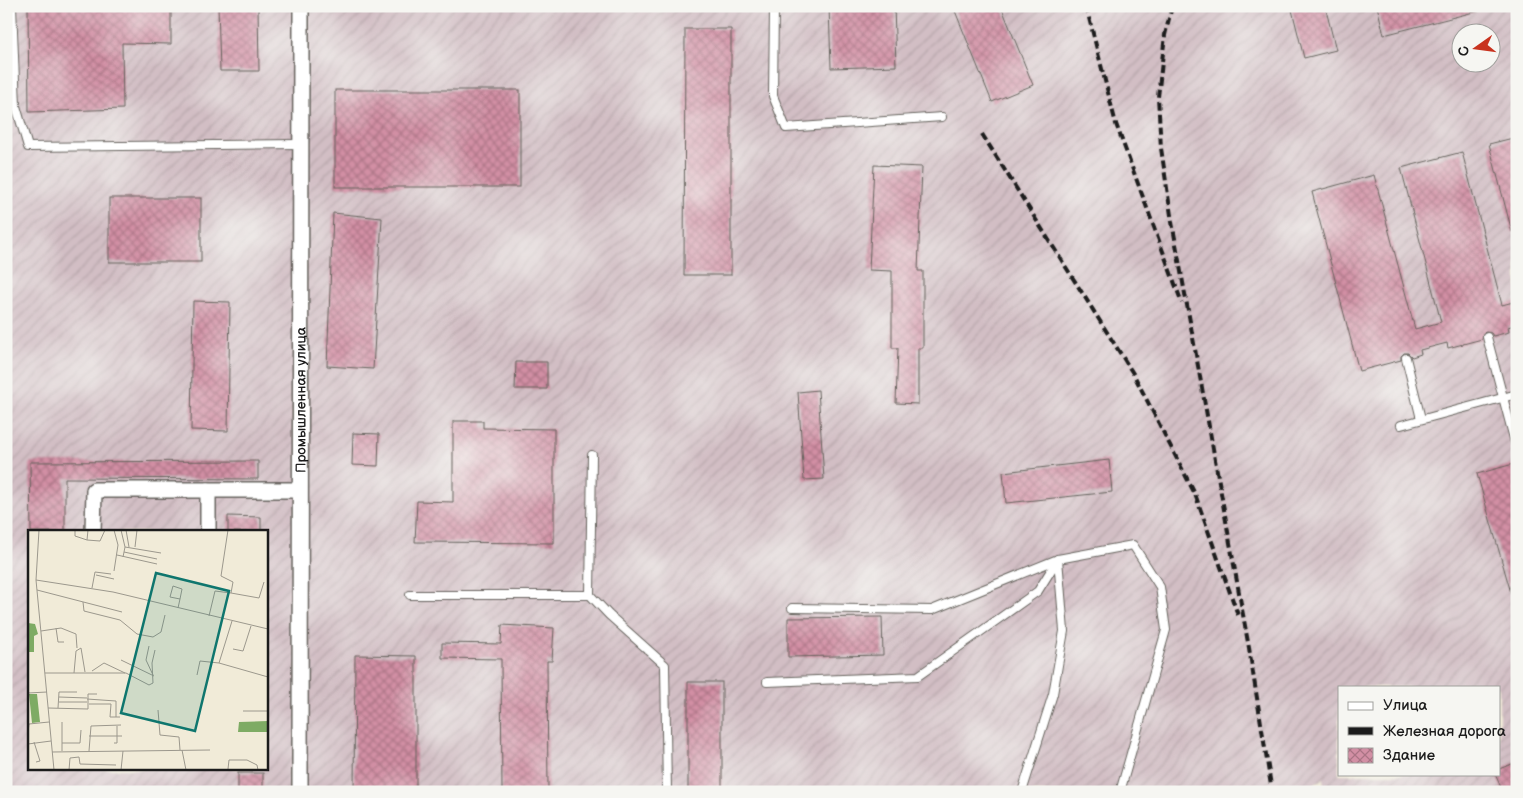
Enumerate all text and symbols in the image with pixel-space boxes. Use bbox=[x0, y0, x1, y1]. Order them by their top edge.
north arrow bbox=[1450, 22, 1500, 72]
text: С bbox=[1454, 44, 1473, 58]
street label: Промышленная улица bbox=[292, 326, 310, 473]
inset map bbox=[28, 530, 268, 770]
legend bbox=[1338, 686, 1500, 776]
text: Улица bbox=[1383, 696, 1428, 715]
text: Железная дорога bbox=[1383, 722, 1506, 741]
text: Здание bbox=[1383, 746, 1435, 765]

